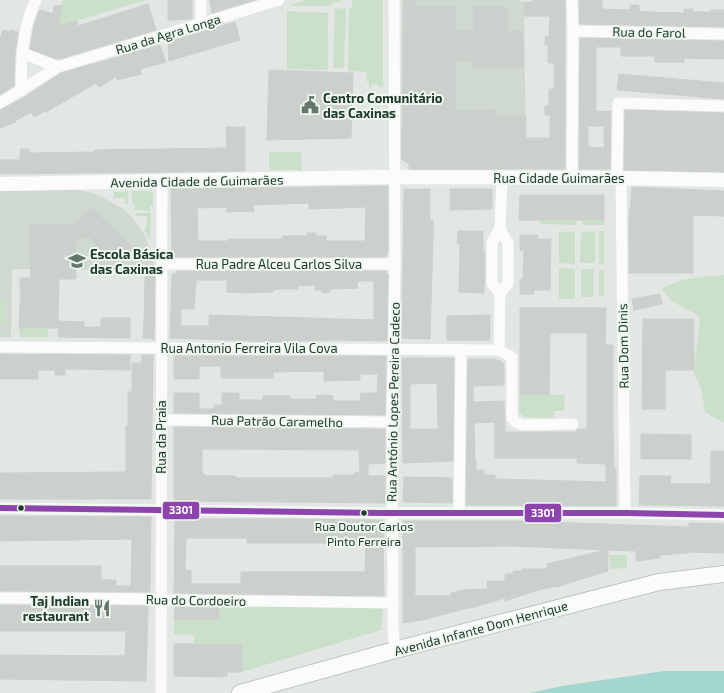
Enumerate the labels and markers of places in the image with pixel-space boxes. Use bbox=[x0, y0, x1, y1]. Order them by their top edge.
place label: Centro Comunitário das Caxinas bbox=[323, 90, 443, 121]
public building icon: Centro Comunitário das Caxinas bbox=[300, 95, 320, 115]
place label: Escola Básica das Caxinas bbox=[90, 246, 173, 277]
school or university icon: Escola Básica das Caxinas bbox=[67, 251, 87, 271]
unlabelled marker bbox=[16, 503, 26, 513]
marker: Rua Doutor Carlos Pinto Ferreira bbox=[359, 508, 369, 518]
place label: Rua Doutor Carlos Pinto Ferreira bbox=[315, 519, 413, 548]
place label: Taj Indian restaurant bbox=[23, 593, 90, 624]
restaurant icon: Taj Indian restaurant bbox=[92, 598, 112, 618]

